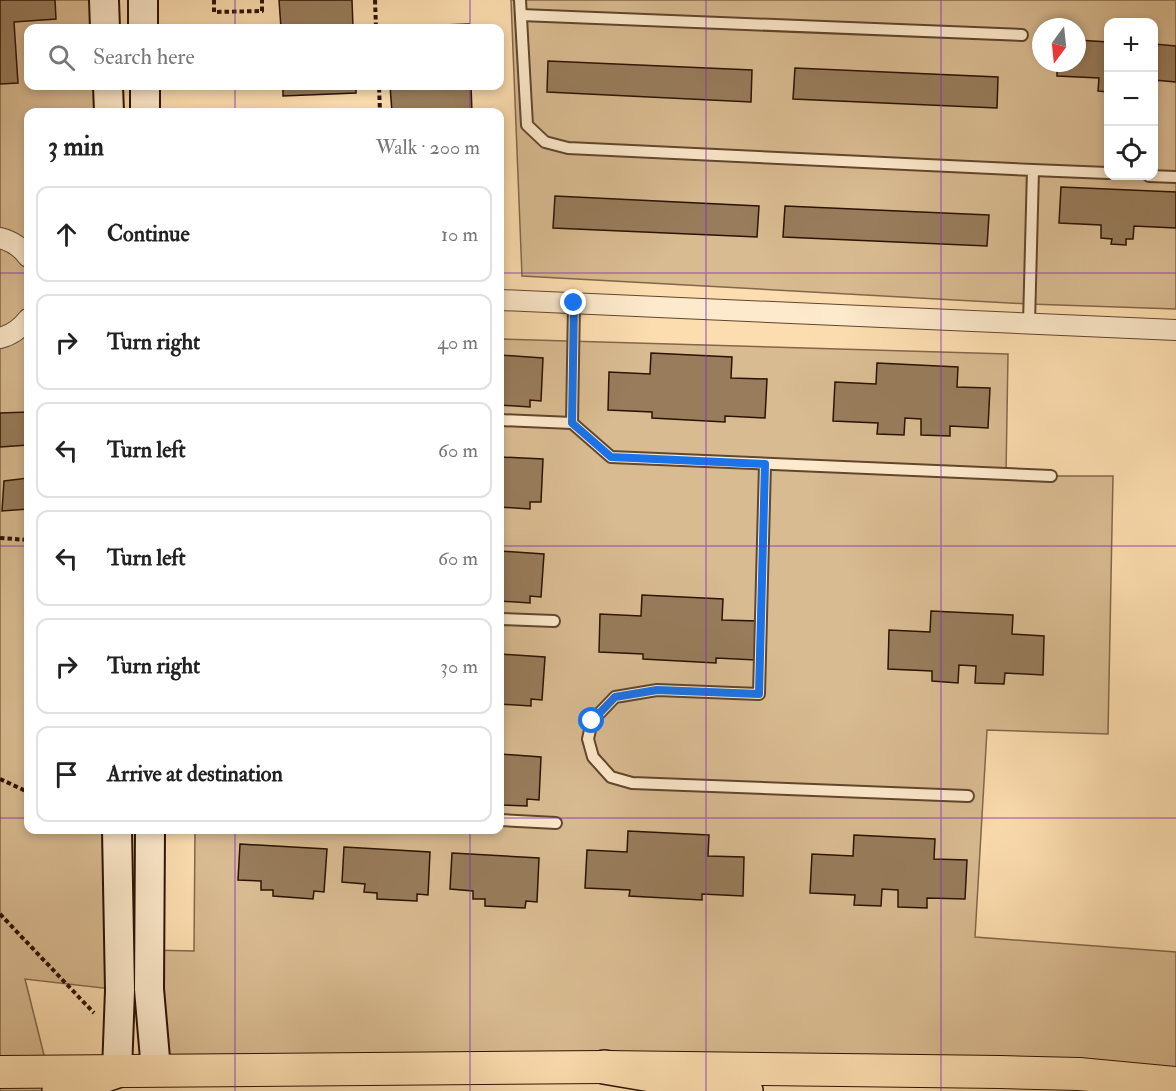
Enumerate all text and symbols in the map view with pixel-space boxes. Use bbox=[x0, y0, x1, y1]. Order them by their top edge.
north arrow bbox=[1032, 18, 1086, 72]
map controls bbox=[1104, 18, 1158, 180]
button: + bbox=[1104, 18, 1158, 72]
search box bbox=[24, 24, 504, 90]
icon: search bbox=[45, 41, 78, 74]
text: Search here bbox=[93, 43, 195, 71]
button: − bbox=[1104, 72, 1158, 126]
button: locate bbox=[1104, 126, 1158, 180]
text: 3 min bbox=[48, 131, 104, 163]
text: Walk · 200 m bbox=[376, 135, 480, 160]
icon: ahead bbox=[50, 218, 83, 251]
text: Continue bbox=[107, 220, 190, 248]
text: 10 m bbox=[441, 222, 478, 247]
route end bbox=[560, 289, 586, 315]
icon: right bbox=[50, 326, 83, 359]
text: Turn right bbox=[107, 328, 200, 356]
text: 40 m bbox=[437, 330, 478, 355]
icon: left bbox=[50, 434, 83, 467]
text: Turn left bbox=[107, 436, 186, 464]
text: 60 m bbox=[438, 438, 478, 463]
icon: left bbox=[50, 542, 83, 575]
text: Turn left bbox=[107, 544, 186, 572]
text: 60 m bbox=[438, 546, 478, 571]
icon: right bbox=[50, 650, 83, 683]
text: Turn right bbox=[107, 652, 200, 680]
text: 30 m bbox=[440, 654, 478, 679]
route start bbox=[578, 707, 604, 733]
icon: arrive bbox=[50, 758, 83, 791]
text: Arrive at destination bbox=[107, 760, 283, 788]

